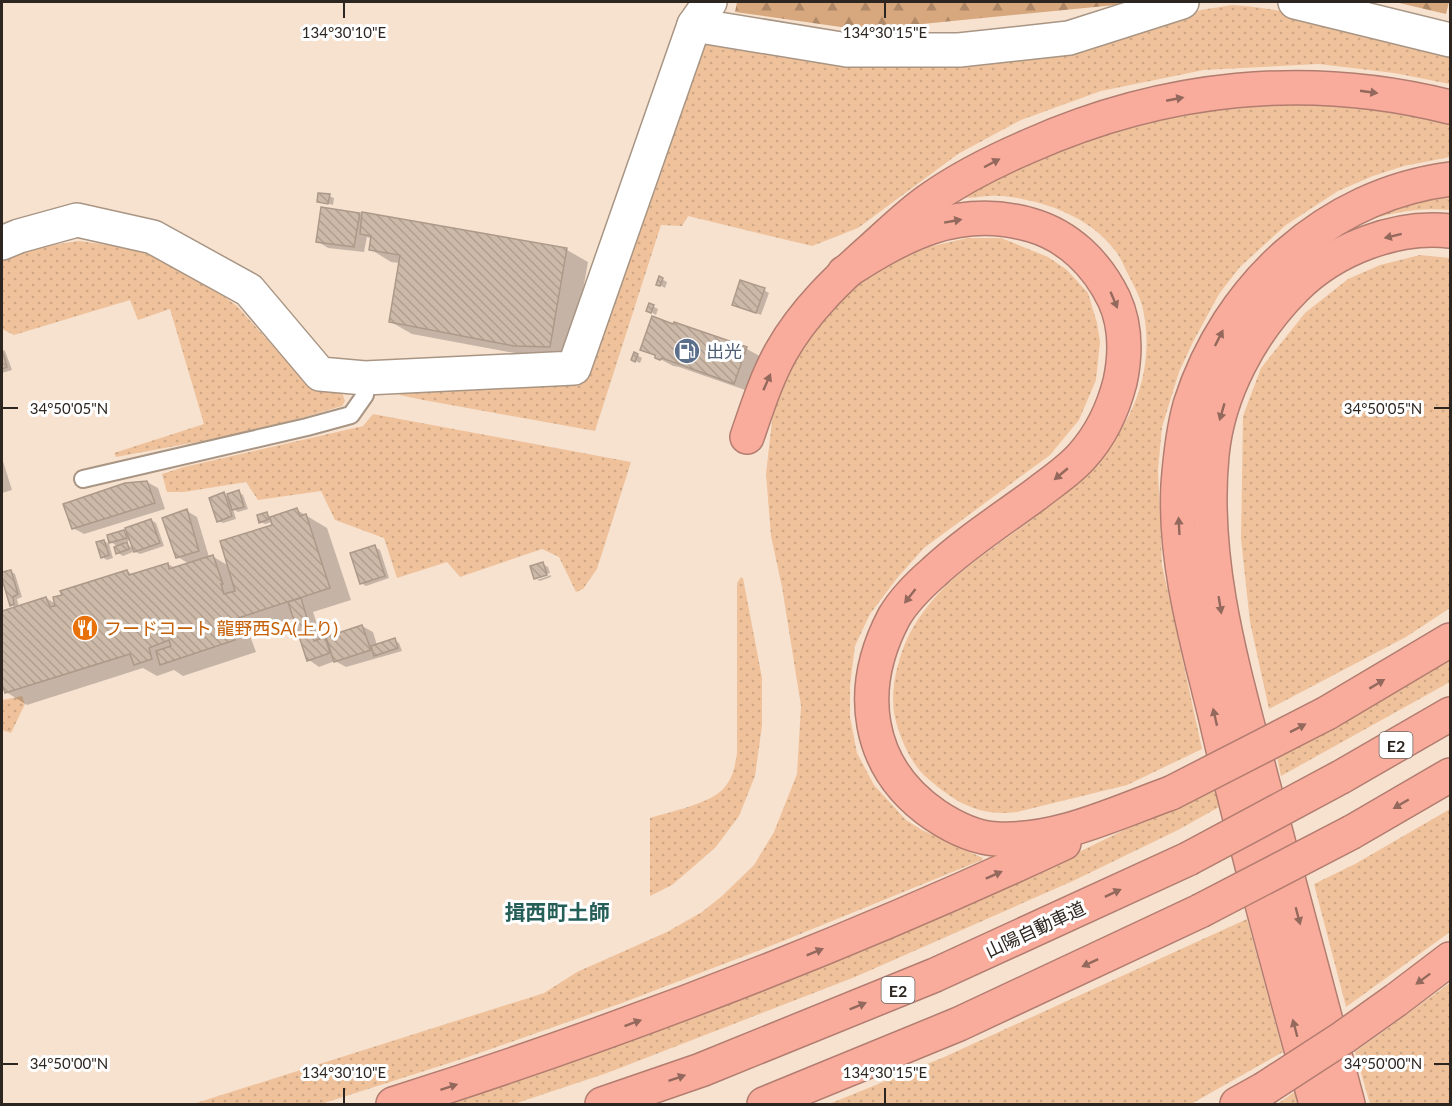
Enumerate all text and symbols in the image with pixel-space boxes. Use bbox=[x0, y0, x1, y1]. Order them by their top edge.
text: 134°30'10"E bbox=[302, 23, 386, 41]
text: 134°30'15"E bbox=[843, 23, 927, 41]
one-way arrow bbox=[1360, 87, 1379, 96]
one-way arrow bbox=[1166, 94, 1185, 103]
one-way arrow bbox=[984, 158, 1001, 168]
one-way arrow bbox=[944, 216, 963, 225]
one-way arrow bbox=[1384, 231, 1402, 241]
one-way arrow bbox=[1109, 292, 1119, 310]
one-way arrow bbox=[1214, 329, 1224, 347]
fuel station icon: 出光 bbox=[672, 336, 702, 366]
place label: 出光 bbox=[706, 340, 742, 362]
one-way arrow bbox=[763, 373, 772, 390]
text: 34°50'05"N bbox=[30, 399, 108, 417]
text: 34°50'05"N bbox=[1344, 399, 1422, 417]
one-way arrow bbox=[1217, 403, 1226, 421]
one-way arrow bbox=[1054, 467, 1069, 480]
one-way arrow bbox=[1175, 516, 1184, 535]
one-way arrow bbox=[905, 589, 917, 604]
one-way arrow bbox=[1215, 596, 1224, 615]
restaurant icon: フードコート 龍野西SA(上り) bbox=[70, 613, 100, 643]
place label: フードコート 龍野西SA(上り) bbox=[104, 617, 338, 639]
one-way arrow bbox=[1369, 678, 1385, 689]
one-way arrow bbox=[1210, 707, 1219, 726]
one-way arrow bbox=[1290, 723, 1307, 733]
road number: E2 bbox=[1380, 732, 1412, 758]
one-way arrow bbox=[1393, 798, 1409, 809]
one-way arrow bbox=[985, 871, 1002, 880]
one-way arrow bbox=[1105, 888, 1123, 898]
street label: 山陽自動車道 bbox=[981, 896, 1089, 962]
district label: 揖西町土師 bbox=[505, 899, 610, 924]
one-way arrow bbox=[1293, 907, 1303, 925]
one-way arrow bbox=[806, 947, 824, 957]
one-way arrow bbox=[1081, 958, 1098, 967]
one-way arrow bbox=[1416, 973, 1432, 985]
road number: E2 bbox=[882, 977, 914, 1003]
one-way arrow bbox=[850, 1001, 868, 1011]
one-way arrow bbox=[624, 1017, 642, 1027]
one-way arrow bbox=[1290, 1019, 1300, 1037]
text: 34°50'00"N bbox=[30, 1054, 108, 1072]
text: 34°50'00"N bbox=[1344, 1054, 1422, 1072]
text: 134°30'10"E bbox=[302, 1063, 386, 1081]
text: 134°30'15"E bbox=[843, 1063, 927, 1081]
one-way arrow bbox=[668, 1073, 686, 1083]
one-way arrow bbox=[440, 1081, 458, 1091]

